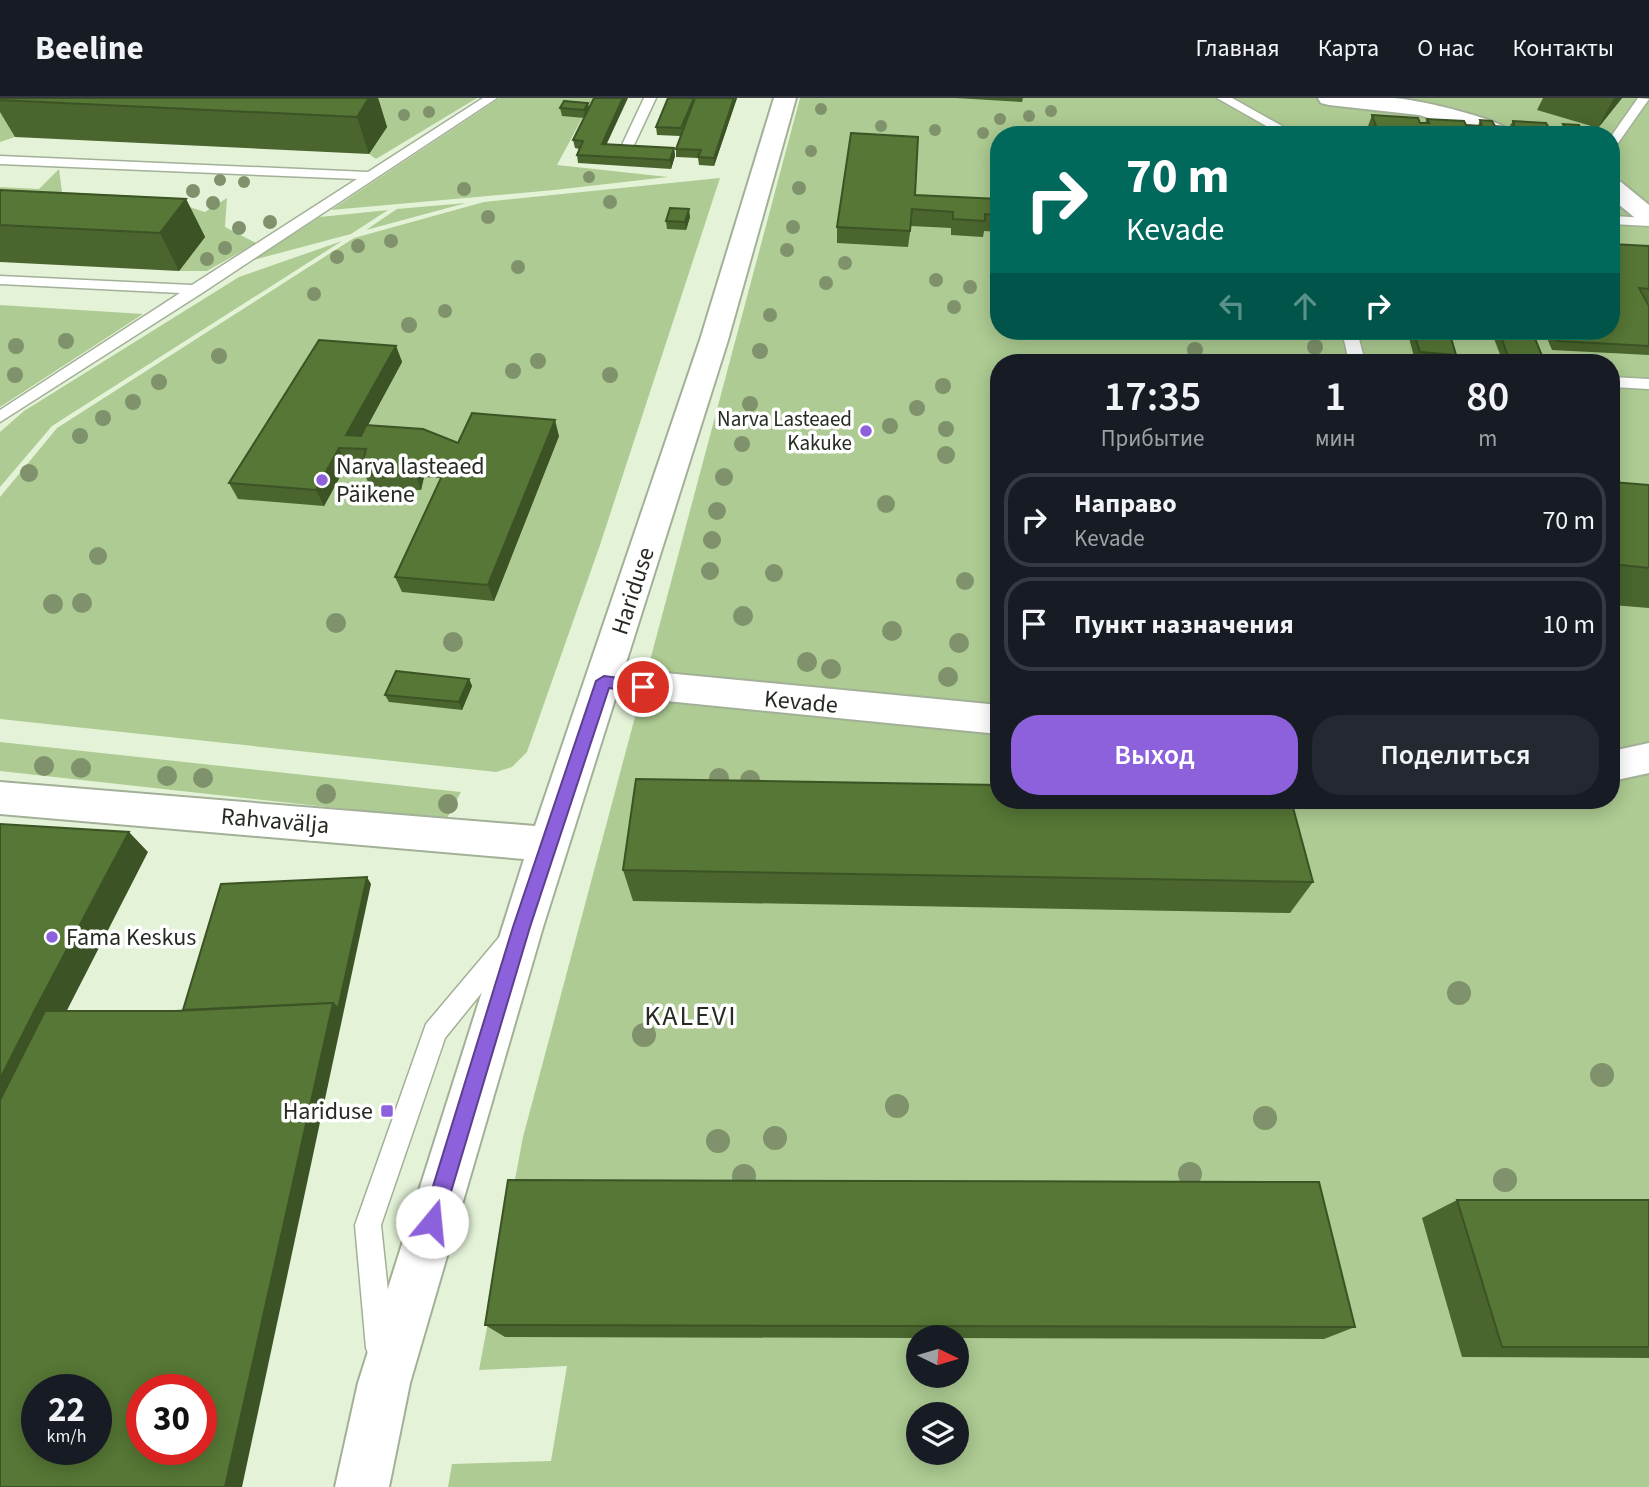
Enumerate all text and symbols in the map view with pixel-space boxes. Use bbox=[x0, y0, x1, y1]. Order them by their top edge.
text: Beeline bbox=[35, 25, 144, 72]
text: Главная bbox=[1195, 31, 1280, 66]
text: Карта bbox=[1318, 31, 1379, 66]
text: О нас bbox=[1417, 31, 1474, 66]
text: Контакты bbox=[1512, 31, 1614, 66]
text: 70 m bbox=[1126, 142, 1230, 212]
icon: right bbox=[1011, 154, 1102, 245]
text: Kevade bbox=[1126, 207, 1224, 253]
icon: left bbox=[1213, 287, 1251, 325]
icon: ahead bbox=[1286, 287, 1324, 325]
icon: right bbox=[1359, 287, 1397, 325]
text: 17:35 bbox=[1104, 367, 1201, 427]
text: 1 bbox=[1324, 367, 1346, 427]
text: 80 bbox=[1466, 367, 1509, 427]
place label: Narva Lasteaed Kakuke bbox=[717, 404, 852, 458]
text: Прибытие bbox=[1101, 422, 1204, 455]
text: мин bbox=[1315, 422, 1355, 455]
text: m bbox=[1478, 422, 1497, 455]
marker: Narva Lasteaed Kakuke bbox=[858, 423, 874, 439]
place label: Narva lasteaed Päikene bbox=[336, 449, 485, 512]
marker: Narva lasteaed Päikene bbox=[314, 472, 330, 488]
text: Направо bbox=[1074, 485, 1177, 522]
icon: right bbox=[1015, 501, 1053, 539]
text: 70 m bbox=[1542, 502, 1595, 539]
text: Kevade bbox=[1074, 522, 1145, 555]
street label: Hariduse bbox=[602, 543, 664, 639]
icon: arrive bbox=[1015, 605, 1053, 643]
text: Пункт назначения bbox=[1074, 606, 1294, 643]
text: 10 m bbox=[1542, 606, 1595, 643]
pin bbox=[613, 657, 673, 717]
icon: arrive bbox=[624, 668, 662, 706]
street label: Kevade bbox=[763, 681, 839, 723]
button: Выход bbox=[1011, 715, 1298, 795]
button: Поделиться bbox=[1312, 715, 1599, 795]
street label: Rahvavälja bbox=[219, 799, 331, 843]
place label: Fama Keskus bbox=[66, 920, 196, 955]
marker: Fama Keskus bbox=[44, 929, 60, 945]
district label: KALEVI bbox=[644, 996, 738, 1036]
place label: Hariduse bbox=[283, 1094, 373, 1129]
marker: Hariduse bbox=[379, 1103, 395, 1119]
position arrow bbox=[395, 1185, 469, 1259]
north arrow bbox=[906, 1325, 970, 1388]
map controls bbox=[906, 1325, 969, 1465]
speed limit sign: 30 bbox=[126, 1374, 217, 1465]
text: 22 bbox=[48, 1385, 85, 1435]
button: layers bbox=[906, 1402, 969, 1465]
text: km/h bbox=[47, 1424, 86, 1449]

